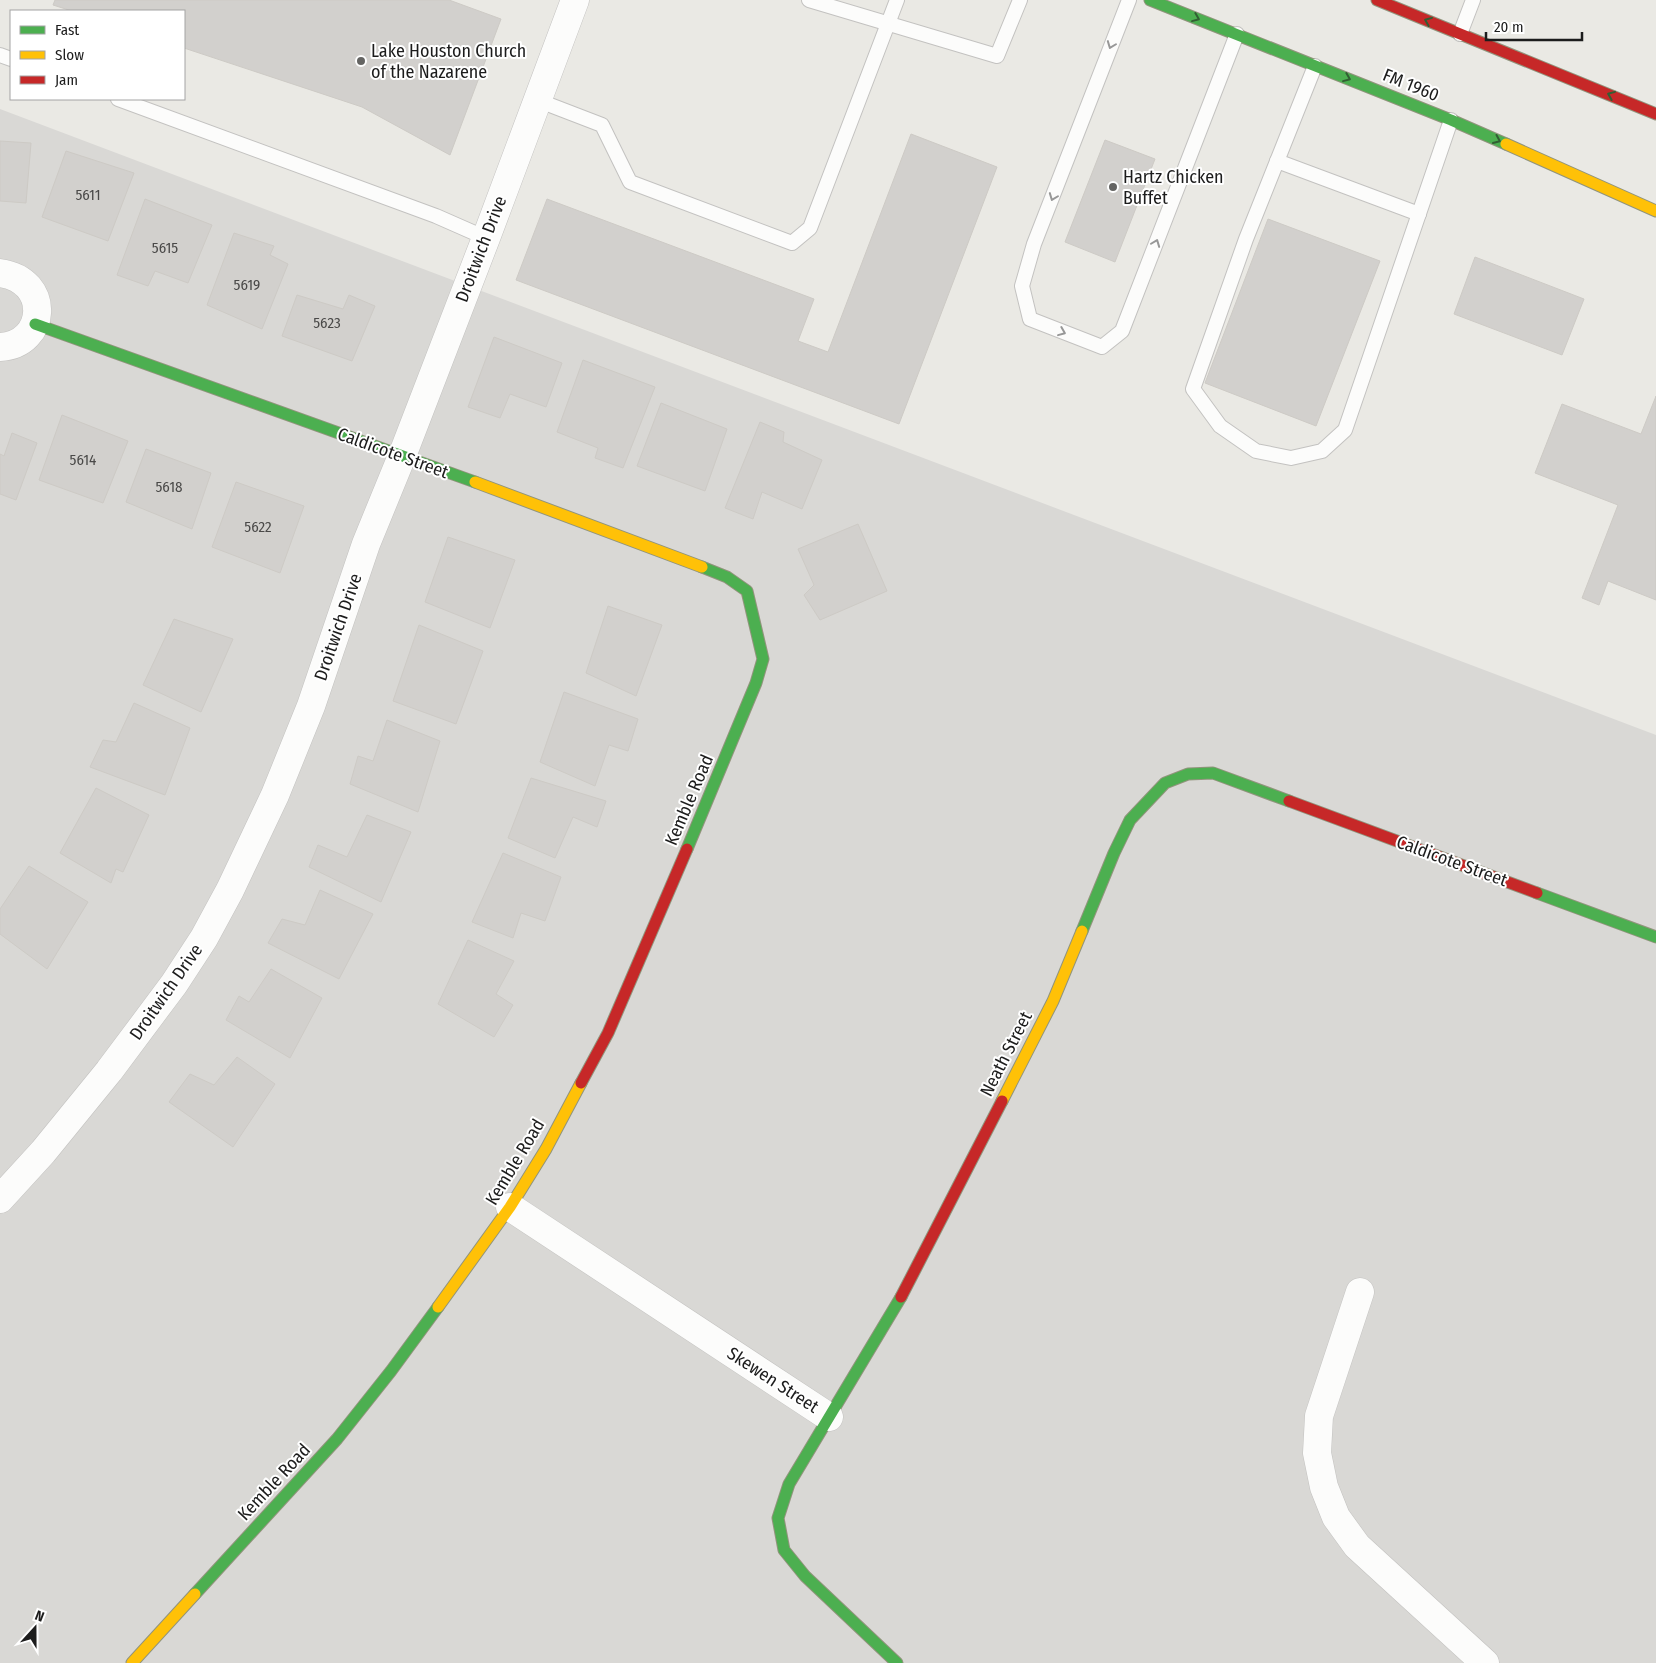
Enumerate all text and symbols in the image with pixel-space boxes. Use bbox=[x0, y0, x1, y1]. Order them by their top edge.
legend bbox=[10, 10, 185, 100]
scale bar bbox=[1486, 10, 1582, 42]
one-way arrow bbox=[1191, 12, 1200, 22]
one-way arrow bbox=[1424, 17, 1433, 27]
text: 20 m bbox=[1494, 18, 1524, 36]
text: Fast bbox=[55, 21, 79, 39]
place label: Lake Houston Church of the Nazarene bbox=[371, 40, 526, 83]
one-way arrow bbox=[1107, 41, 1117, 49]
text: Slow bbox=[55, 46, 84, 64]
marker: Lake Houston Church of the Nazarene bbox=[355, 55, 367, 67]
street label: FM 1960 bbox=[1380, 64, 1442, 106]
text: Jam bbox=[55, 71, 78, 89]
one-way arrow bbox=[1342, 72, 1351, 83]
one-way arrow bbox=[1607, 91, 1616, 101]
one-way arrow bbox=[1492, 134, 1501, 145]
place label: Hartz Chicken Buffet bbox=[1123, 166, 1224, 209]
marker: Hartz Chicken Buffet bbox=[1107, 181, 1119, 193]
house number: 5611 bbox=[75, 186, 101, 204]
one-way arrow bbox=[1048, 192, 1059, 201]
street label: Droitwich Drive bbox=[451, 193, 511, 305]
house number: 5615 bbox=[152, 239, 178, 257]
one-way arrow bbox=[1150, 239, 1160, 248]
house number: 5619 bbox=[234, 276, 260, 294]
house number: 5623 bbox=[313, 314, 341, 332]
one-way arrow bbox=[1057, 325, 1066, 336]
street label: Caldicote Street bbox=[335, 423, 452, 483]
house number: 5614 bbox=[70, 451, 96, 469]
house number: 5618 bbox=[155, 478, 183, 496]
house number: 5622 bbox=[244, 518, 272, 536]
street label: Droitwich Drive bbox=[309, 570, 367, 684]
street label: Kemble Road bbox=[660, 751, 718, 849]
street label: Caldicote Street bbox=[1394, 831, 1511, 891]
street label: Droitwich Drive bbox=[125, 940, 207, 1044]
street label: Neath Street bbox=[975, 1008, 1037, 1100]
street label: Kemble Road bbox=[481, 1115, 549, 1209]
street label: Skewen Street bbox=[723, 1342, 823, 1418]
street label: Kemble Road bbox=[233, 1439, 315, 1525]
north arrow bbox=[10, 1603, 60, 1653]
text: N bbox=[33, 1607, 46, 1626]

